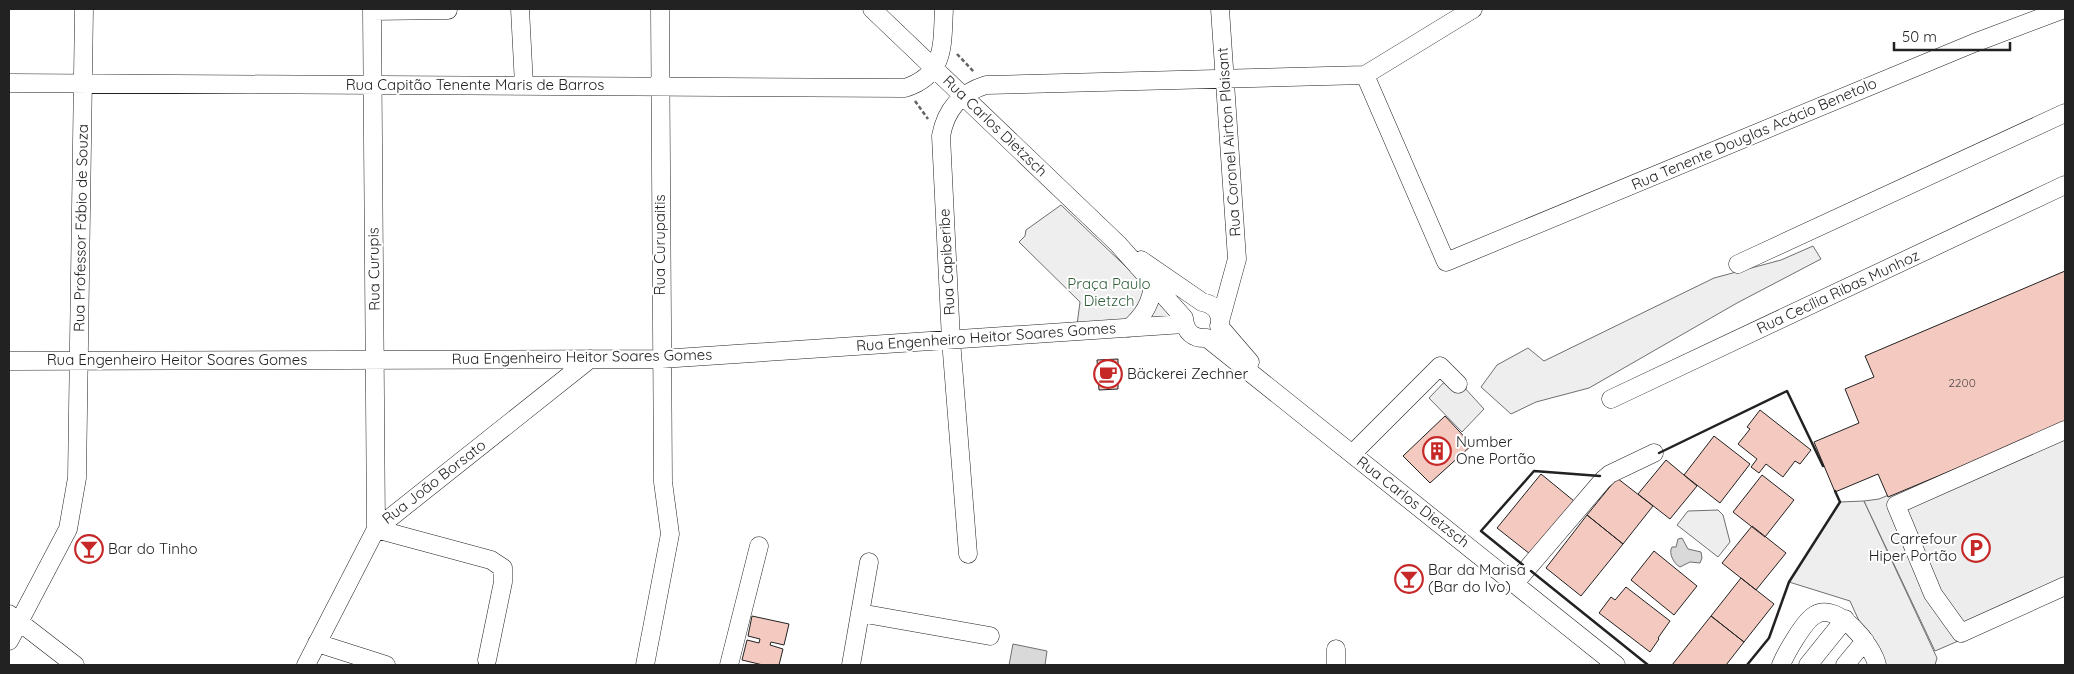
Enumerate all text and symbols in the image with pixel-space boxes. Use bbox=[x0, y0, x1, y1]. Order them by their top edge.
scale bar bbox=[1894, 20, 2010, 52]
text: 50 m bbox=[1902, 27, 1937, 46]
street label: Rua Coronel Airton Plaisant bbox=[1212, 47, 1245, 237]
street label: Rua Carlos Dietzsch bbox=[939, 71, 1052, 180]
street label: Rua Tenente Douglas Acácio Benetolo bbox=[1628, 73, 1879, 194]
street label: Rua Capitão Tenente Maris de Barros bbox=[346, 75, 604, 94]
street label: Rua Professor Fábio de Souza bbox=[69, 124, 92, 332]
street label: Rua Curupaitis bbox=[650, 195, 669, 295]
street label: Rua Capiberibe bbox=[934, 208, 959, 316]
street label: Rua Curupis bbox=[363, 227, 384, 311]
street label: Rua Cecília Ribas Munhoz bbox=[1753, 245, 1922, 338]
park label: Praça Paulo Dietzch bbox=[1067, 274, 1151, 310]
street label: Rua Engenheiro Heitor Soares Gomes bbox=[855, 318, 1117, 355]
street label: Rua Engenheiro Heitor Soares Gomes bbox=[452, 345, 712, 368]
street label: Rua Engenheiro Heitor Soares Gomes bbox=[47, 350, 307, 369]
cafe icon: Bäckerei Zechner bbox=[1093, 359, 1123, 389]
place label: Bäckerei Zechner bbox=[1127, 364, 1249, 383]
house number: 2200 bbox=[1948, 375, 1976, 390]
place label: Number One Portão bbox=[1456, 432, 1536, 468]
street label: Rua João Borsato bbox=[378, 435, 489, 528]
building icon: Number One Portão bbox=[1422, 436, 1452, 466]
street label: Rua Carlos Dietzsch bbox=[1353, 452, 1473, 552]
place label: Carrefour Hiper Portão bbox=[1869, 529, 1957, 565]
parking icon: Carrefour Hiper Portão bbox=[1961, 533, 1991, 563]
bar icon: Bar do Tinho bbox=[74, 534, 104, 564]
place label: Bar do Tinho bbox=[108, 539, 198, 558]
place label: Bar da Marisa (Bar do Ivo) bbox=[1428, 560, 1526, 596]
bar icon: Bar da Marisa (Bar do Ivo) bbox=[1394, 564, 1424, 594]

